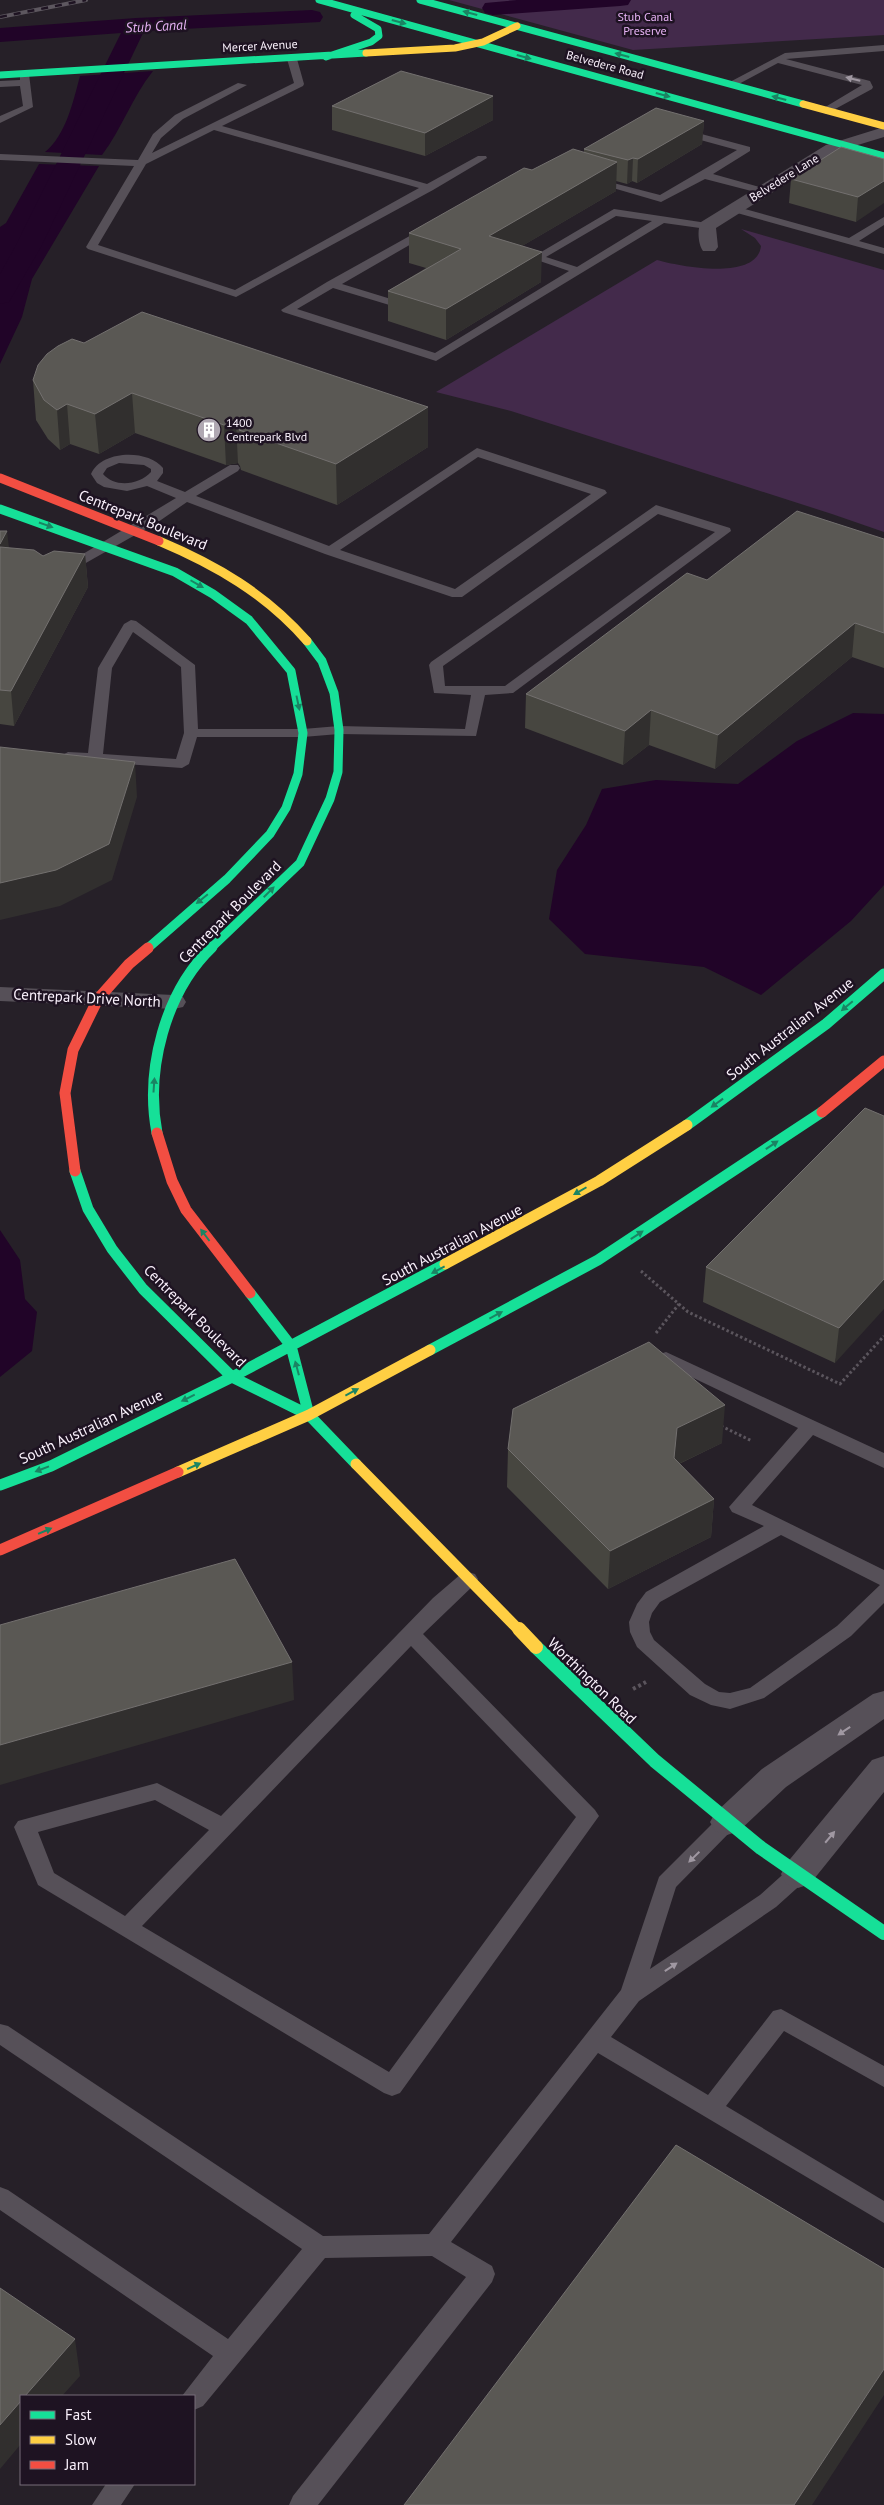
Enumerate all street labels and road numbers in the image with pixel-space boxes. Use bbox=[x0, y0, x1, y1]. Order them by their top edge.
street label: Mercer Avenue bbox=[222, 36, 298, 55]
street label: Belvedere Road bbox=[565, 47, 646, 82]
street label: Belvedere Lane bbox=[746, 150, 821, 205]
street label: Centrepark Boulevard bbox=[76, 485, 210, 554]
street label: Centrepark Boulevard bbox=[174, 856, 285, 967]
street label: South Australian Avenue bbox=[722, 973, 857, 1084]
street label: Centrepark Drive North bbox=[13, 984, 161, 1011]
street label: South Australian Avenue bbox=[378, 1200, 525, 1290]
street label: Centrepark Boulevard bbox=[140, 1260, 251, 1371]
street label: South Australian Avenue bbox=[16, 1385, 166, 1468]
street label: Worthington Road bbox=[544, 1634, 641, 1728]

